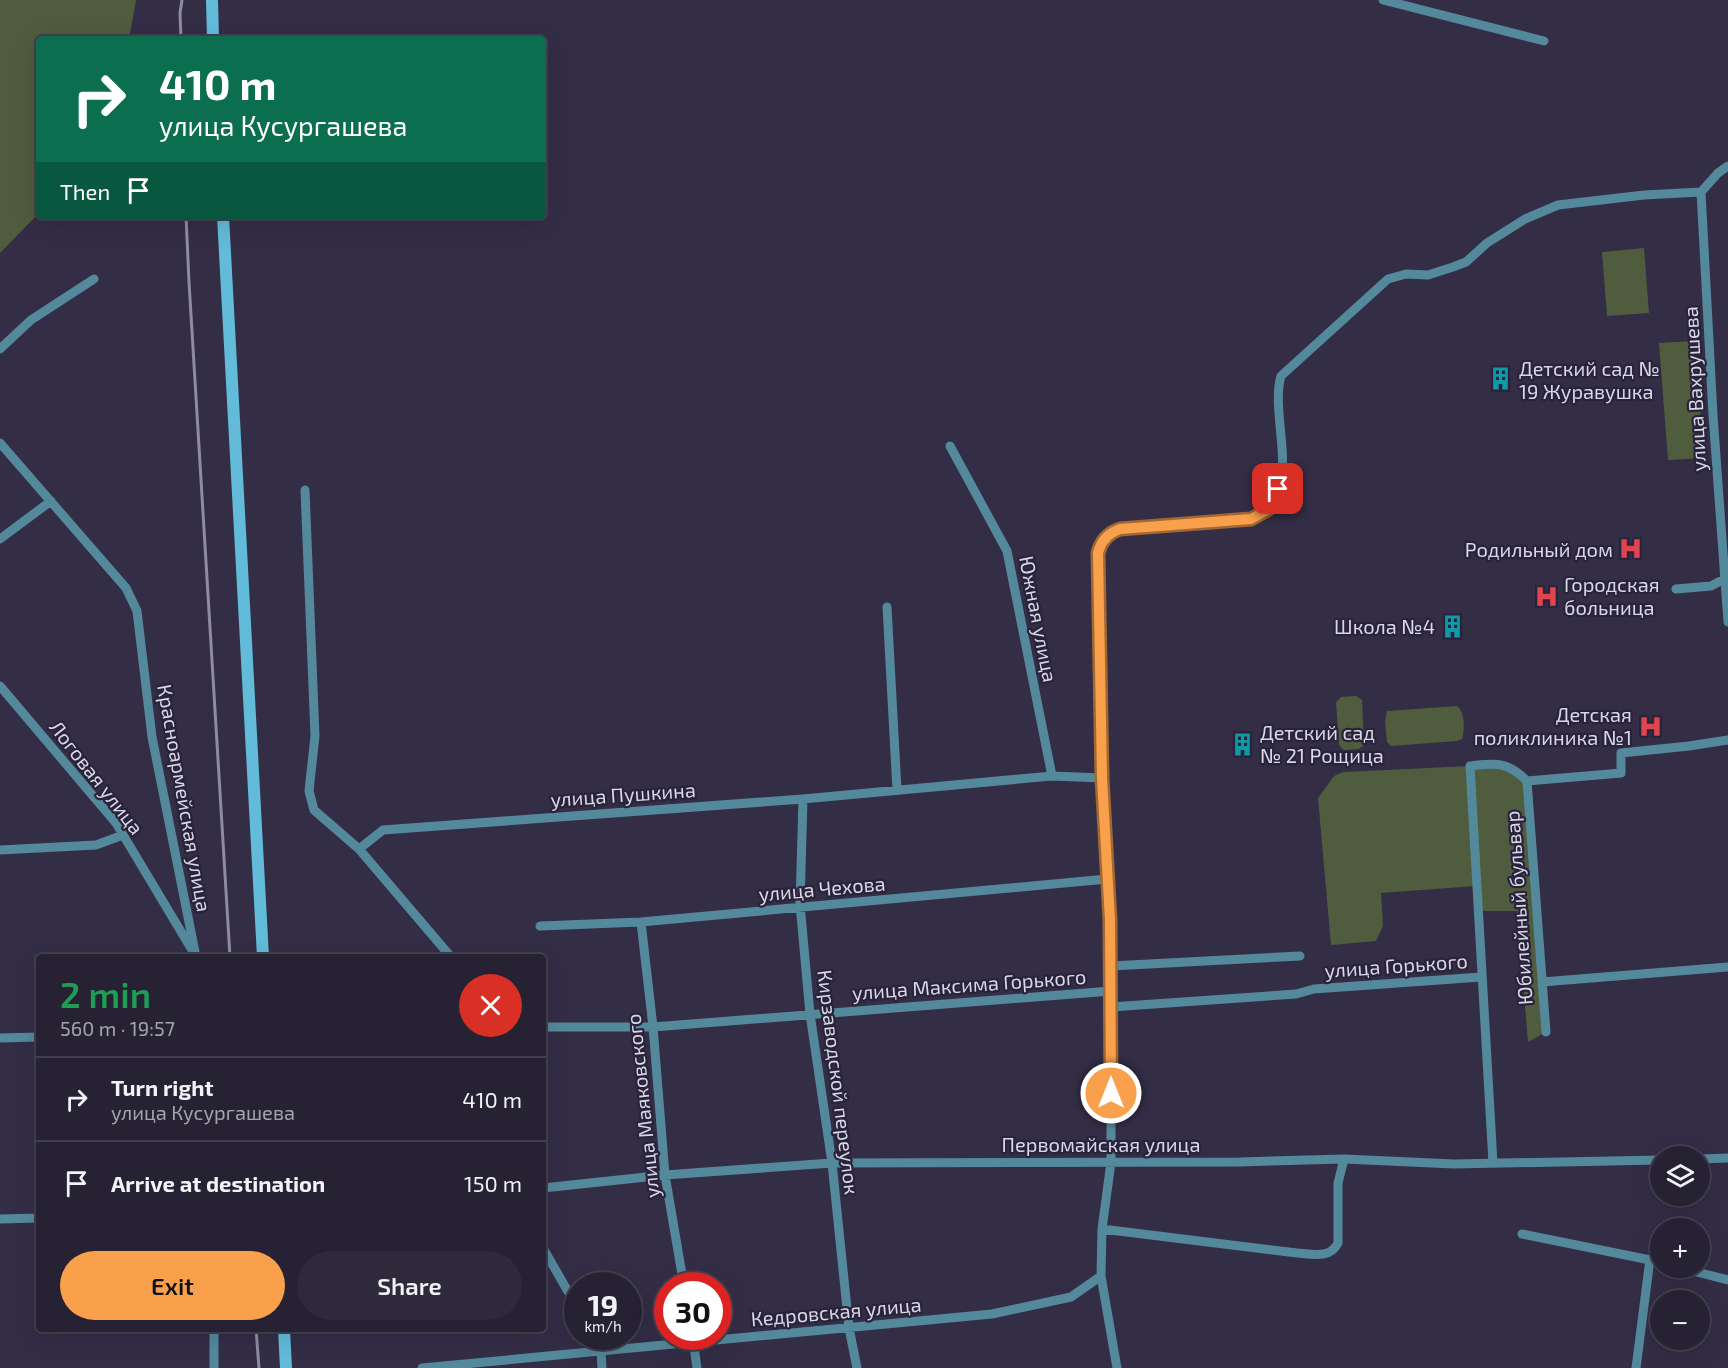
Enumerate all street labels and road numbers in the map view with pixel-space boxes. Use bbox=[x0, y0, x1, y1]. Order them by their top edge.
street label: улица Вахрушева bbox=[1678, 306, 1711, 472]
street label: Южная улица bbox=[1014, 554, 1063, 684]
street label: Красноармейская улица bbox=[152, 682, 217, 914]
street label: Логовая улица bbox=[44, 715, 149, 839]
street label: улица Пушкина bbox=[550, 777, 697, 812]
street label: Юбилейный бульвар bbox=[1499, 810, 1538, 1006]
street label: улица Чехова bbox=[758, 870, 887, 906]
street label: улица Горького bbox=[1324, 948, 1468, 983]
street label: улица Максима Горького bbox=[851, 964, 1087, 1005]
street label: Кирзаводской переулок bbox=[812, 968, 865, 1196]
street label: улица Маяковского bbox=[620, 1013, 665, 1199]
street label: Первомайская улица bbox=[1002, 1132, 1200, 1157]
street label: Кедровская улица bbox=[750, 1292, 922, 1331]

